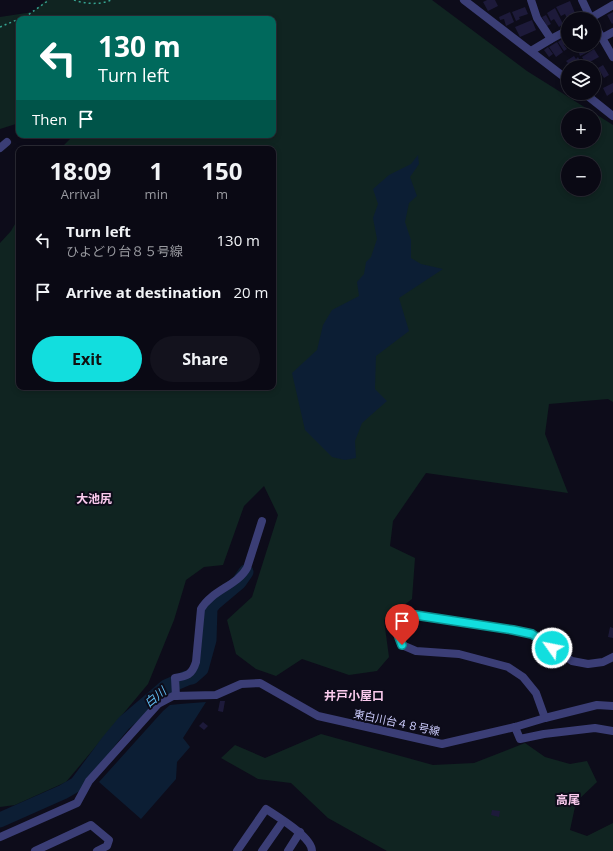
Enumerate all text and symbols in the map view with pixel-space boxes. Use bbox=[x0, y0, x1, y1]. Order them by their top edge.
map controls bbox=[561, 12, 601, 196]
button: sound bbox=[561, 12, 601, 52]
text: 130 m bbox=[98, 27, 181, 65]
icon: left bbox=[32, 32, 84, 84]
button: layers bbox=[561, 60, 601, 100]
text: Turn left bbox=[98, 63, 169, 87]
icon: arrive bbox=[75, 108, 97, 130]
button: + bbox=[561, 108, 601, 148]
text: Then bbox=[32, 109, 67, 129]
text: 18:09 bbox=[49, 154, 111, 187]
text: 1 bbox=[149, 154, 163, 187]
text: 150 bbox=[201, 154, 243, 187]
button: − bbox=[561, 156, 601, 196]
text: Arrival bbox=[61, 185, 100, 203]
text: min bbox=[145, 185, 168, 203]
text: m bbox=[216, 185, 228, 203]
text: Turn left bbox=[66, 221, 131, 241]
icon: left bbox=[32, 229, 54, 251]
text: 130 m bbox=[216, 230, 260, 250]
text: ひよどり台８５号線 bbox=[66, 242, 183, 260]
icon: arrive bbox=[32, 281, 54, 303]
text: Arrive at destination bbox=[66, 282, 221, 302]
text: 20 m bbox=[233, 282, 268, 302]
button: Exit bbox=[32, 336, 142, 382]
button: Share bbox=[150, 336, 260, 382]
district label: 大池尻 bbox=[76, 490, 112, 507]
pin bbox=[385, 604, 419, 645]
icon: arrive bbox=[391, 610, 413, 632]
position arrow bbox=[531, 627, 573, 669]
water label: 白川 bbox=[140, 682, 171, 711]
district label: 井戸小屋口 bbox=[324, 687, 384, 704]
street label: 東白川台４８号線 bbox=[352, 706, 442, 738]
district label: 高尾 bbox=[556, 791, 580, 808]

